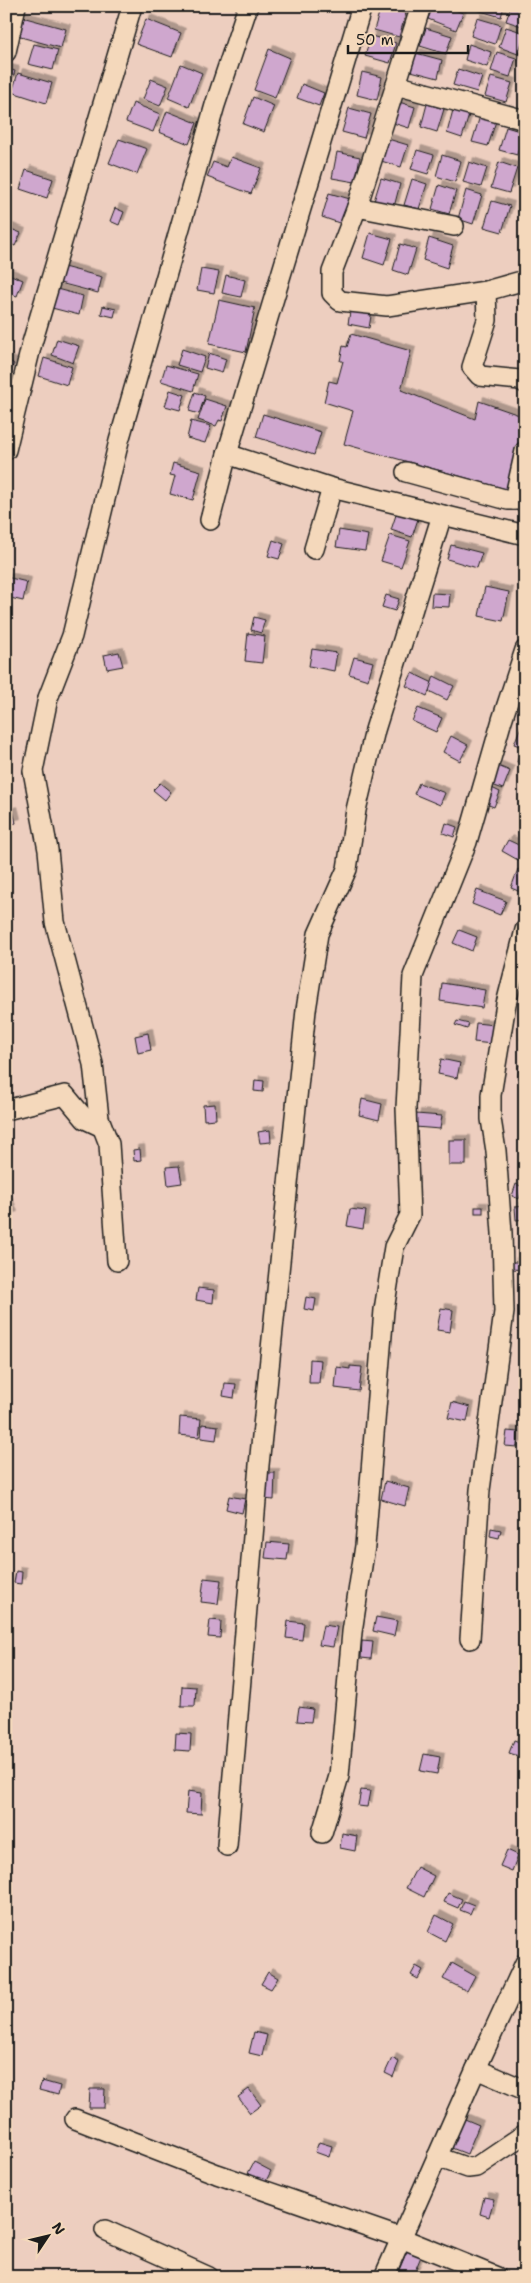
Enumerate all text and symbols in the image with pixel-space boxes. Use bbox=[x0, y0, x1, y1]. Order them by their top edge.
scale bar bbox=[348, 22, 468, 54]
text: 50 m bbox=[356, 30, 394, 50]
north arrow bbox=[22, 2210, 72, 2260]
text: N bbox=[48, 2219, 69, 2238]

